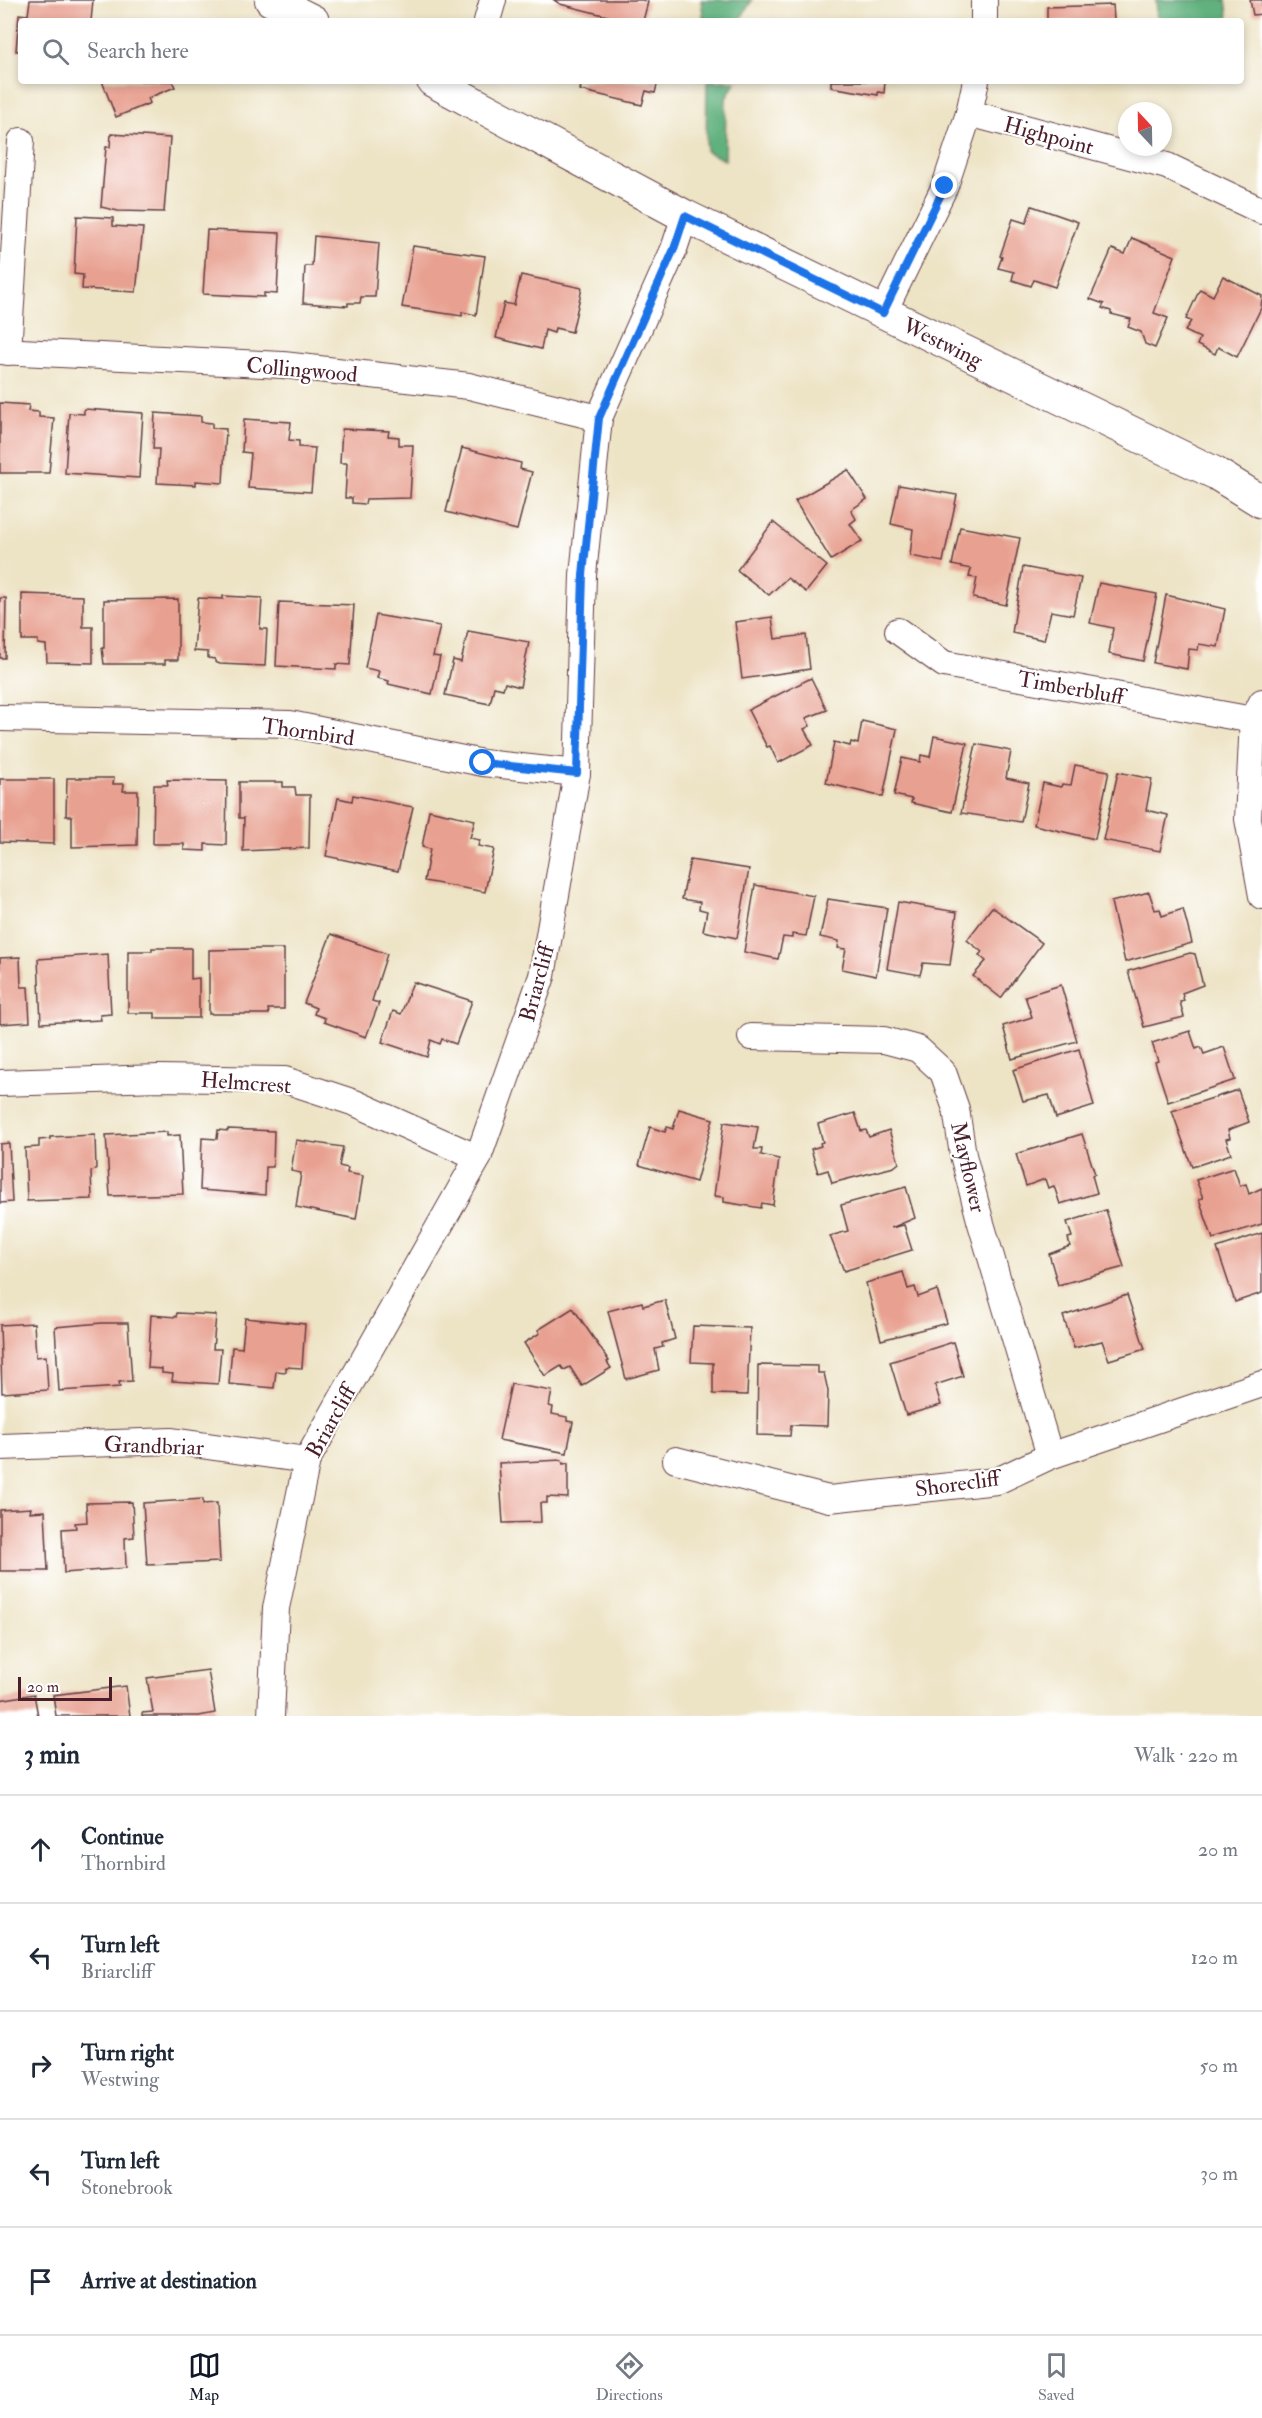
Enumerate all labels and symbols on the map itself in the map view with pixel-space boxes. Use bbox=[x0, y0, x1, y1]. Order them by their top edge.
north arrow bbox=[1118, 102, 1172, 156]
street label: Highpoint bbox=[1000, 111, 1097, 162]
route end bbox=[931, 172, 957, 198]
street label: Westwing bbox=[897, 311, 988, 375]
street label: Collingwood bbox=[245, 351, 359, 389]
street label: Timberbluff bbox=[1016, 665, 1129, 712]
street label: Thornbird bbox=[260, 712, 356, 752]
route start bbox=[469, 749, 495, 775]
street label: Briarcliff bbox=[513, 938, 562, 1025]
street label: Helmcrest bbox=[200, 1066, 292, 1100]
street label: Mayflower bbox=[944, 1119, 992, 1216]
street label: Briarcliff bbox=[300, 1377, 364, 1463]
street label: Grandbriar bbox=[104, 1430, 205, 1462]
street label: Shorecliff bbox=[913, 1464, 1004, 1504]
scale bar bbox=[18, 1674, 112, 1702]

